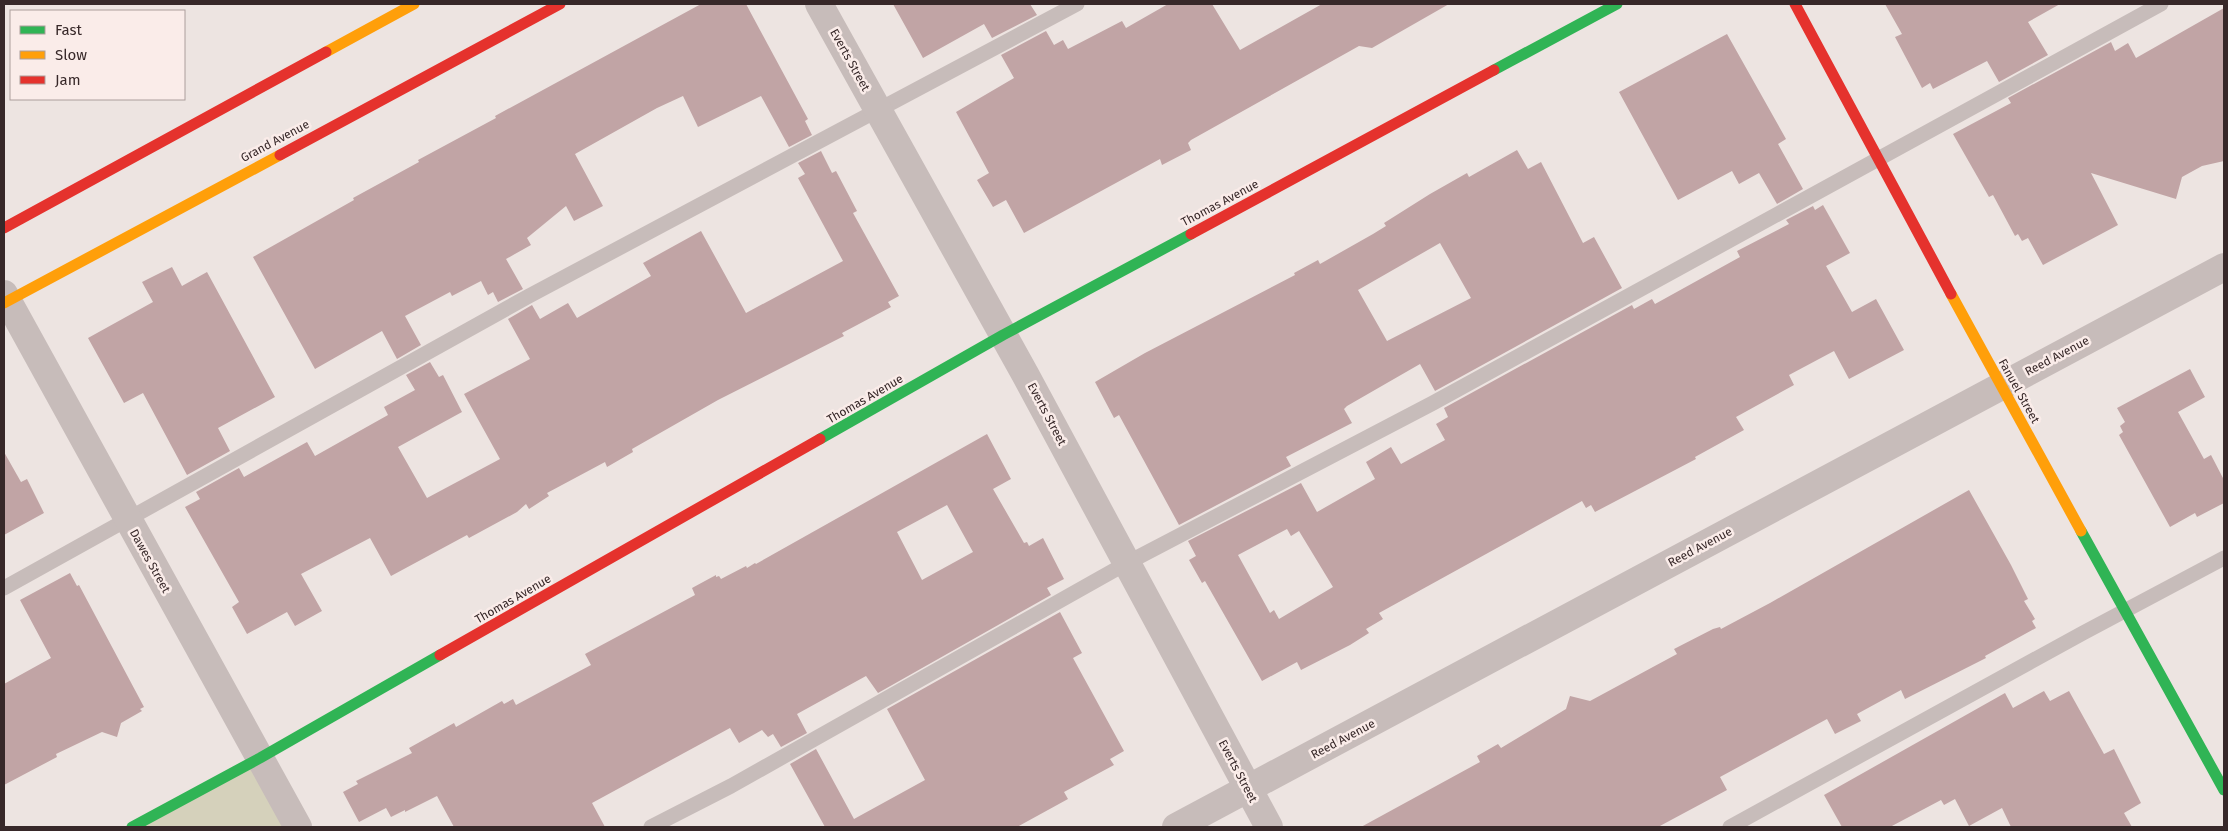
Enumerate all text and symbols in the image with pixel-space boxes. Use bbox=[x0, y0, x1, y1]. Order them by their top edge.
legend bbox=[10, 10, 185, 100]
text: Fast bbox=[55, 21, 82, 39]
street label: Everts Street bbox=[827, 26, 873, 94]
text: Slow bbox=[55, 46, 87, 64]
text: Jam bbox=[55, 71, 81, 89]
street label: Grand Avenue bbox=[238, 117, 312, 165]
street label: Thomas Avenue bbox=[1179, 177, 1261, 229]
street label: Reed Avenue bbox=[2023, 333, 2091, 379]
street label: Fanuel Street bbox=[1996, 356, 2043, 426]
street label: Thomas Avenue bbox=[824, 372, 906, 426]
street label: Everts Street bbox=[1025, 380, 1070, 448]
street label: Reed Avenue bbox=[1666, 524, 1734, 570]
street label: Dawes Street bbox=[127, 527, 174, 596]
street label: Thomas Avenue bbox=[472, 572, 554, 626]
street label: Reed Avenue bbox=[1309, 716, 1377, 762]
street label: Everts Street bbox=[1216, 737, 1261, 805]

